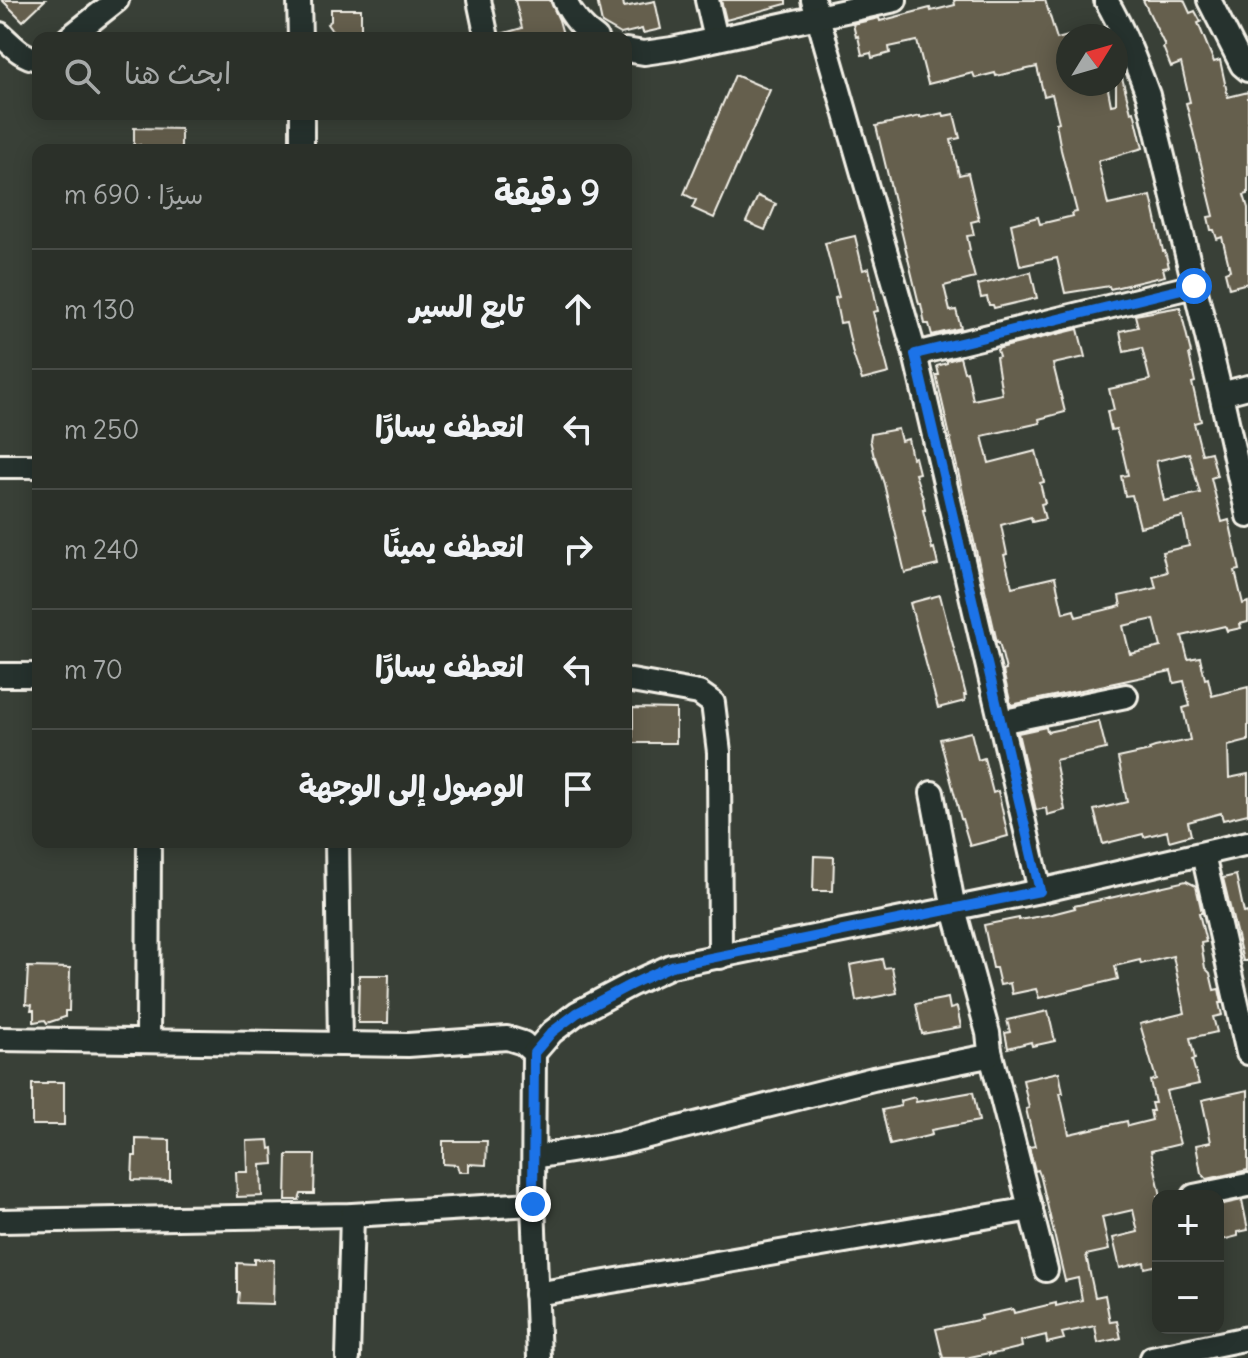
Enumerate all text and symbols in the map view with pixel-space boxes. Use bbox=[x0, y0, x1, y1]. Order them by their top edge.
north arrow bbox=[1056, 24, 1128, 96]
search box bbox=[32, 32, 632, 120]
icon: search bbox=[60, 54, 104, 98]
text: ابحث هنا bbox=[124, 54, 231, 92]
text: 9 دقيقة bbox=[494, 171, 600, 214]
text: سيرًا · 690 m bbox=[64, 178, 203, 211]
route start bbox=[1176, 268, 1212, 304]
text: تابع السير bbox=[410, 287, 524, 325]
icon: ahead bbox=[556, 287, 600, 331]
text: 130 m bbox=[64, 293, 135, 326]
text: انعطف يسارًا bbox=[375, 407, 524, 445]
icon: left bbox=[556, 407, 600, 451]
text: 250 m bbox=[64, 413, 139, 446]
text: انعطف يمينًا bbox=[383, 527, 524, 565]
icon: right bbox=[556, 527, 600, 571]
text: 240 m bbox=[64, 533, 139, 566]
text: انعطف يسارًا bbox=[375, 647, 524, 685]
icon: left bbox=[556, 647, 600, 691]
text: 70 m bbox=[64, 653, 123, 686]
text: الوصول إلى الوجهة bbox=[299, 767, 524, 805]
icon: arrive bbox=[556, 767, 600, 811]
route end bbox=[515, 1186, 551, 1222]
map controls bbox=[1152, 1190, 1224, 1334]
button: + bbox=[1152, 1190, 1224, 1262]
button: − bbox=[1152, 1262, 1224, 1334]

